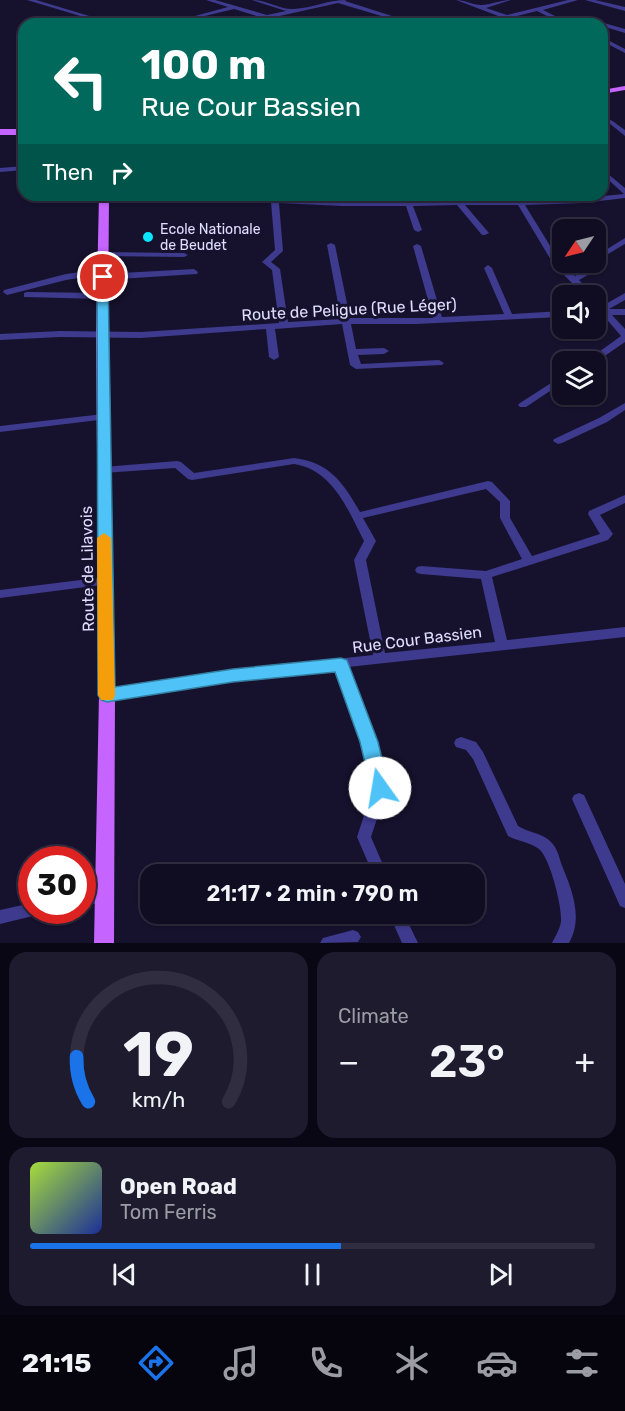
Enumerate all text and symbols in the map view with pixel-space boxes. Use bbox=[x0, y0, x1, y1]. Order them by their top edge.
text: 100 m bbox=[141, 40, 266, 90]
icon: left bbox=[42, 42, 120, 120]
text: Rue Cour Bassien bbox=[141, 91, 361, 123]
icon: right bbox=[105, 156, 138, 189]
text: Then bbox=[42, 159, 93, 186]
north arrow bbox=[552, 219, 606, 273]
map controls bbox=[552, 219, 606, 405]
place label: Ecole Nationale de Beudet bbox=[160, 221, 261, 254]
marker: Ecole Nationale de Beudet bbox=[141, 230, 155, 244]
pin bbox=[77, 251, 128, 302]
icon: arrive bbox=[86, 260, 119, 293]
button: sound bbox=[552, 285, 606, 339]
street label: Route de Peligue (Rue Léger) bbox=[241, 294, 457, 325]
button: layers bbox=[552, 351, 606, 405]
street label: Route de Lilavois bbox=[77, 506, 98, 632]
street label: Rue Cour Bassien bbox=[351, 622, 483, 657]
position arrow bbox=[348, 756, 412, 820]
speed limit sign: 30 bbox=[18, 846, 96, 924]
text: 21:17 · 2 min · 790 m bbox=[207, 880, 418, 907]
text: Climate bbox=[338, 1004, 409, 1028]
text: 19 bbox=[123, 1018, 194, 1092]
text: 23° bbox=[429, 1035, 505, 1088]
text: − bbox=[338, 1042, 359, 1081]
text: + bbox=[574, 1042, 595, 1081]
text: km/h bbox=[132, 1087, 185, 1112]
text: Open Road bbox=[120, 1173, 237, 1200]
text: Tom Ferris bbox=[120, 1200, 217, 1224]
icon: previous bbox=[108, 1258, 141, 1291]
icon: pause bbox=[296, 1258, 329, 1291]
icon: next bbox=[484, 1258, 517, 1291]
icon: directions bbox=[135, 1342, 177, 1384]
icon: music bbox=[220, 1342, 262, 1384]
icon: phone bbox=[305, 1342, 347, 1384]
icon: climate bbox=[391, 1342, 433, 1384]
icon: car bbox=[476, 1342, 518, 1384]
icon: filters bbox=[561, 1342, 603, 1384]
text: 21:15 bbox=[22, 1347, 91, 1379]

